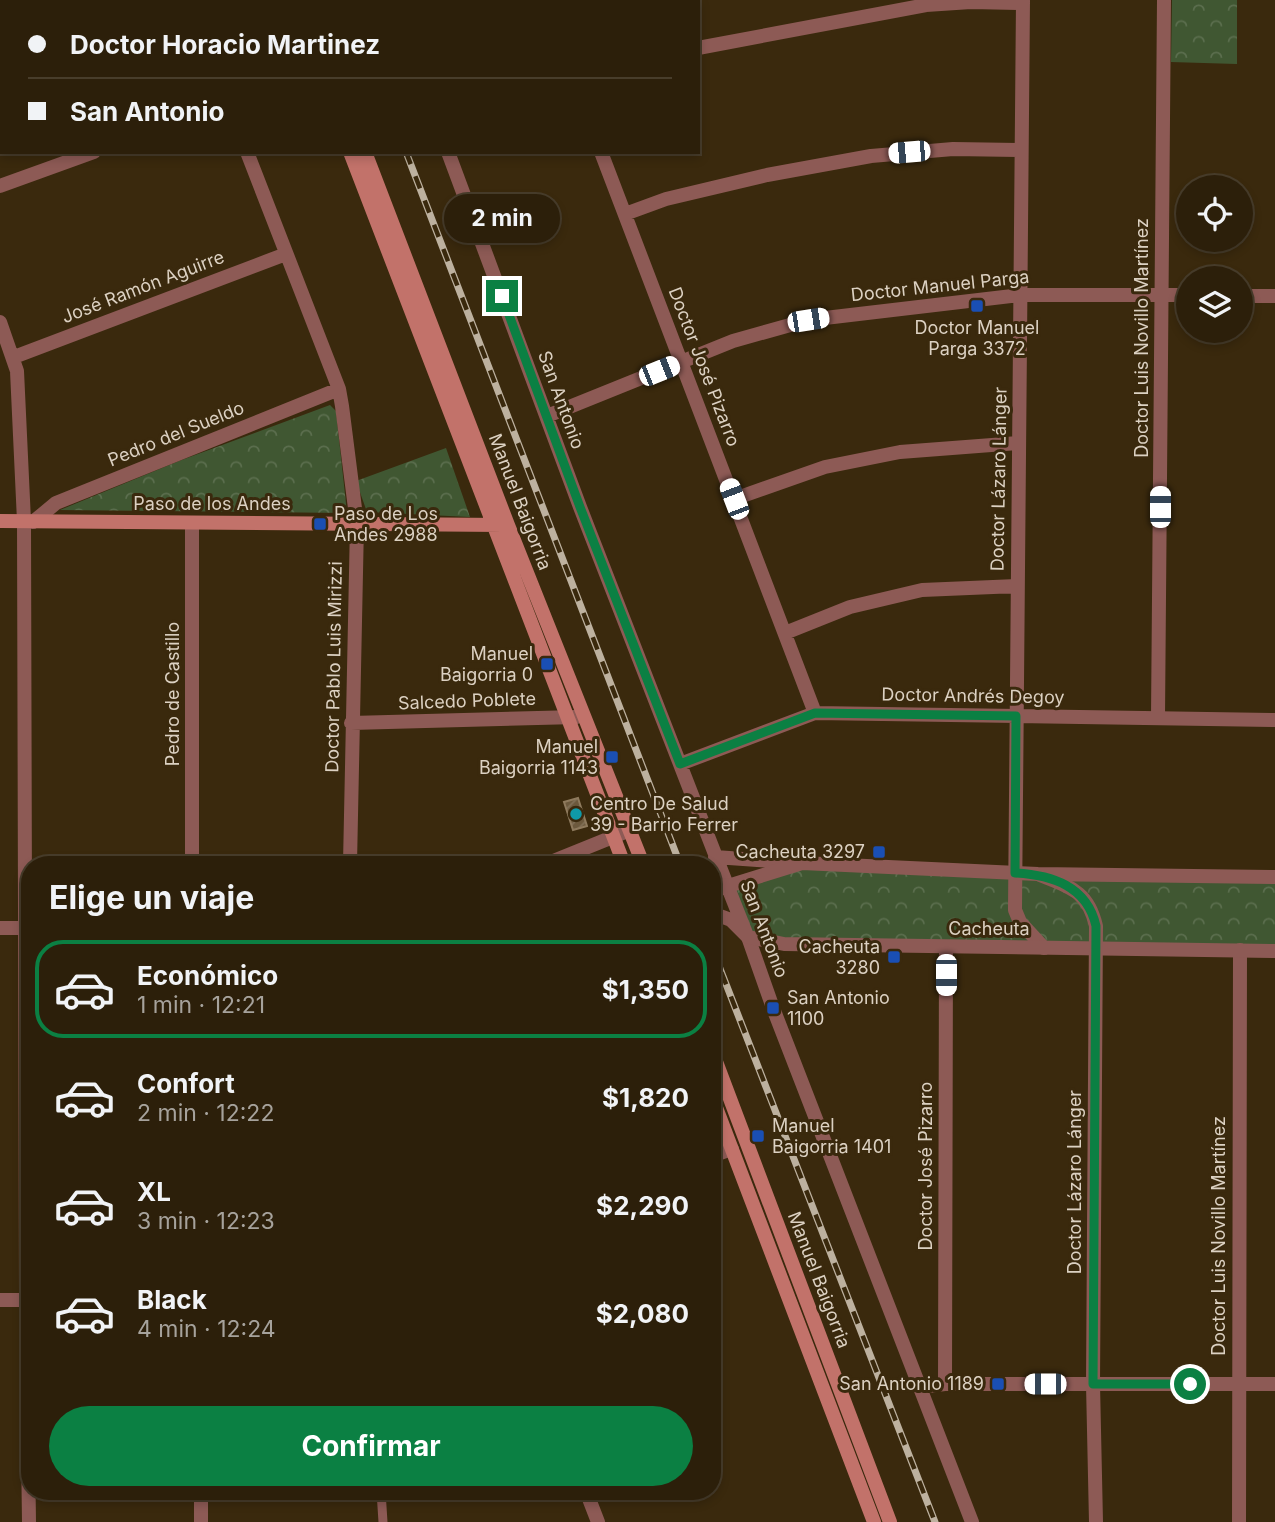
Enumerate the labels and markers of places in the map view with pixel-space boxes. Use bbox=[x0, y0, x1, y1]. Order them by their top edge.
marker: Doctor Manuel Parga 3372 bbox=[969, 298, 985, 314]
place label: Doctor Manuel Parga 3372 bbox=[915, 317, 1039, 359]
place label: Paso de Los Andes 2988 bbox=[334, 503, 438, 545]
marker: Paso de Los Andes 2988 bbox=[312, 516, 328, 532]
place label: Manuel Baigorria 0 bbox=[440, 643, 533, 685]
marker: Manuel Baigorria 0 bbox=[539, 656, 555, 672]
place label: Manuel Baigorria 1143 bbox=[479, 736, 598, 778]
marker: Manuel Baigorria 1143 bbox=[604, 749, 620, 765]
place label: Centro De Salud 39 - Barrio Ferrer bbox=[590, 793, 738, 835]
marker: Centro De Salud 39 - Barrio Ferrer bbox=[568, 806, 584, 822]
place label: Cacheuta 3297 bbox=[735, 841, 865, 862]
marker: Cacheuta 3297 bbox=[871, 844, 887, 860]
place label: Cacheuta 3280 bbox=[799, 936, 880, 978]
marker: Cacheuta 3280 bbox=[886, 949, 902, 965]
place label: San Antonio 1100 bbox=[787, 987, 890, 1029]
marker: San Antonio 1100 bbox=[765, 1000, 781, 1016]
place label: Manuel Baigorria 1401 bbox=[772, 1115, 891, 1157]
marker: Manuel Baigorria 1401 bbox=[750, 1128, 766, 1144]
place label: San Antonio 1189 bbox=[839, 1373, 984, 1394]
marker: San Antonio 1189 bbox=[990, 1376, 1006, 1392]

